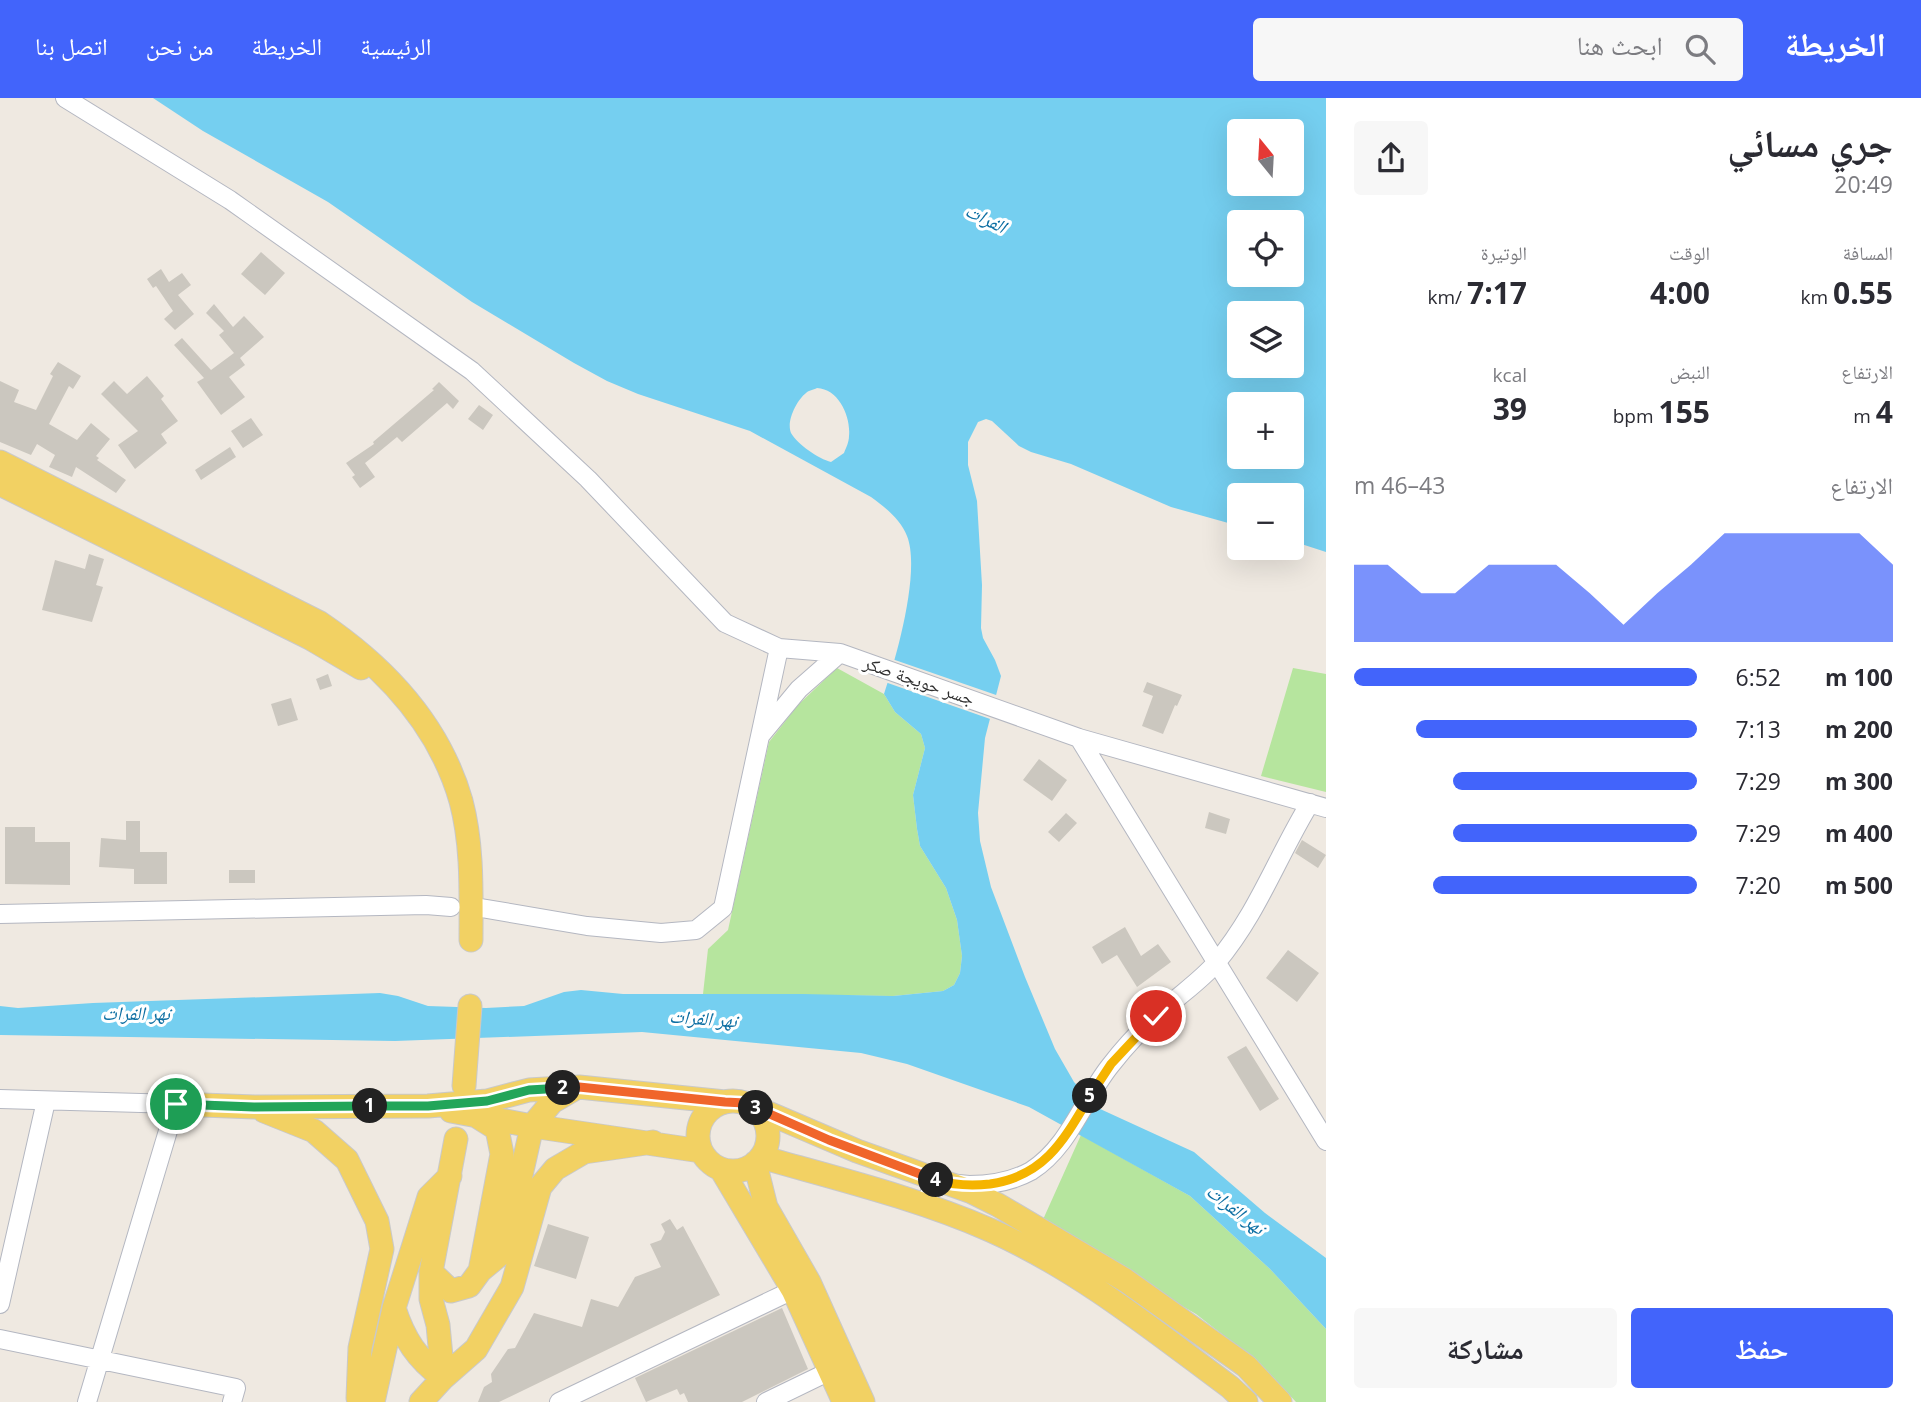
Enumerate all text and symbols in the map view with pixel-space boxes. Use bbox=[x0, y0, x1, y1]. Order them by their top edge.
search box bbox=[1253, 18, 1743, 81]
text: الخريطة bbox=[1785, 21, 1886, 66]
text: ابحث هنا bbox=[1577, 27, 1663, 63]
text: اتصل بنا bbox=[35, 29, 108, 62]
text: من نحن bbox=[146, 29, 214, 62]
text: الخريطة bbox=[252, 29, 322, 62]
text: الرئيسية bbox=[360, 29, 431, 62]
icon: search bbox=[1681, 30, 1719, 68]
text: جري مسائي bbox=[1727, 116, 1893, 168]
north arrow bbox=[1227, 119, 1304, 196]
map controls bbox=[1227, 119, 1304, 560]
button: share bbox=[1354, 121, 1428, 195]
text: 20:49 bbox=[1834, 168, 1893, 200]
water label: الفرات bbox=[961, 197, 1012, 240]
button: locate bbox=[1227, 210, 1304, 287]
text: الوتيرة bbox=[1481, 240, 1527, 266]
text: الوقت bbox=[1669, 240, 1710, 266]
text: المسافة bbox=[1843, 240, 1893, 266]
text: 7:17 bbox=[1467, 272, 1527, 313]
text: 4:00 bbox=[1650, 272, 1710, 313]
text: 0.55 bbox=[1833, 272, 1893, 313]
text: /km bbox=[1428, 284, 1467, 310]
text: km bbox=[1800, 284, 1833, 310]
button: layers bbox=[1227, 301, 1304, 378]
text: النبض bbox=[1669, 359, 1710, 385]
text: الارتفاع bbox=[1841, 359, 1893, 385]
text: kcal bbox=[1493, 362, 1527, 388]
text: 39 bbox=[1493, 388, 1527, 429]
text: 155 bbox=[1659, 391, 1710, 432]
text: 4 bbox=[1876, 391, 1893, 432]
button: + bbox=[1227, 392, 1304, 469]
text: bpm bbox=[1613, 403, 1659, 429]
text: m bbox=[1853, 403, 1876, 429]
text: 43–46 m bbox=[1354, 469, 1445, 501]
text: الارتفاع bbox=[1830, 469, 1893, 501]
button: − bbox=[1227, 483, 1304, 560]
street label: جسر حويجة صكر bbox=[860, 650, 978, 710]
text: 6:52 bbox=[1736, 661, 1781, 693]
text: 100 m bbox=[1825, 661, 1893, 693]
text: 7:13 bbox=[1736, 713, 1781, 745]
text: 200 m bbox=[1825, 713, 1893, 745]
text: 7:29 bbox=[1736, 765, 1781, 797]
text: 300 m bbox=[1825, 765, 1893, 797]
text: 7:29 bbox=[1736, 817, 1781, 849]
text: 400 m bbox=[1825, 817, 1893, 849]
text: 7:20 bbox=[1736, 869, 1781, 901]
text: 500 m bbox=[1825, 869, 1893, 901]
pin bbox=[1126, 986, 1186, 1046]
icon: check bbox=[1137, 997, 1175, 1035]
water label: نهر الفرات bbox=[102, 1000, 173, 1026]
water label: نهر الفرات bbox=[668, 1003, 741, 1034]
pin: 2 bbox=[546, 1070, 580, 1105]
pin bbox=[146, 1074, 206, 1134]
text: 2 bbox=[557, 1074, 568, 1100]
pin: 5 bbox=[1072, 1079, 1108, 1114]
text: 5 bbox=[1084, 1082, 1095, 1108]
icon: arrive bbox=[157, 1085, 195, 1123]
pin: 1 bbox=[352, 1088, 388, 1124]
pin: 3 bbox=[738, 1090, 774, 1126]
text: 1 bbox=[364, 1092, 375, 1118]
text: 3 bbox=[750, 1094, 761, 1120]
pin: 4 bbox=[918, 1162, 954, 1198]
text: 4 bbox=[930, 1166, 941, 1192]
water label: نهر الفرات bbox=[1201, 1178, 1273, 1242]
button: مشاركة bbox=[1354, 1308, 1617, 1388]
button: حفظ bbox=[1631, 1308, 1893, 1388]

